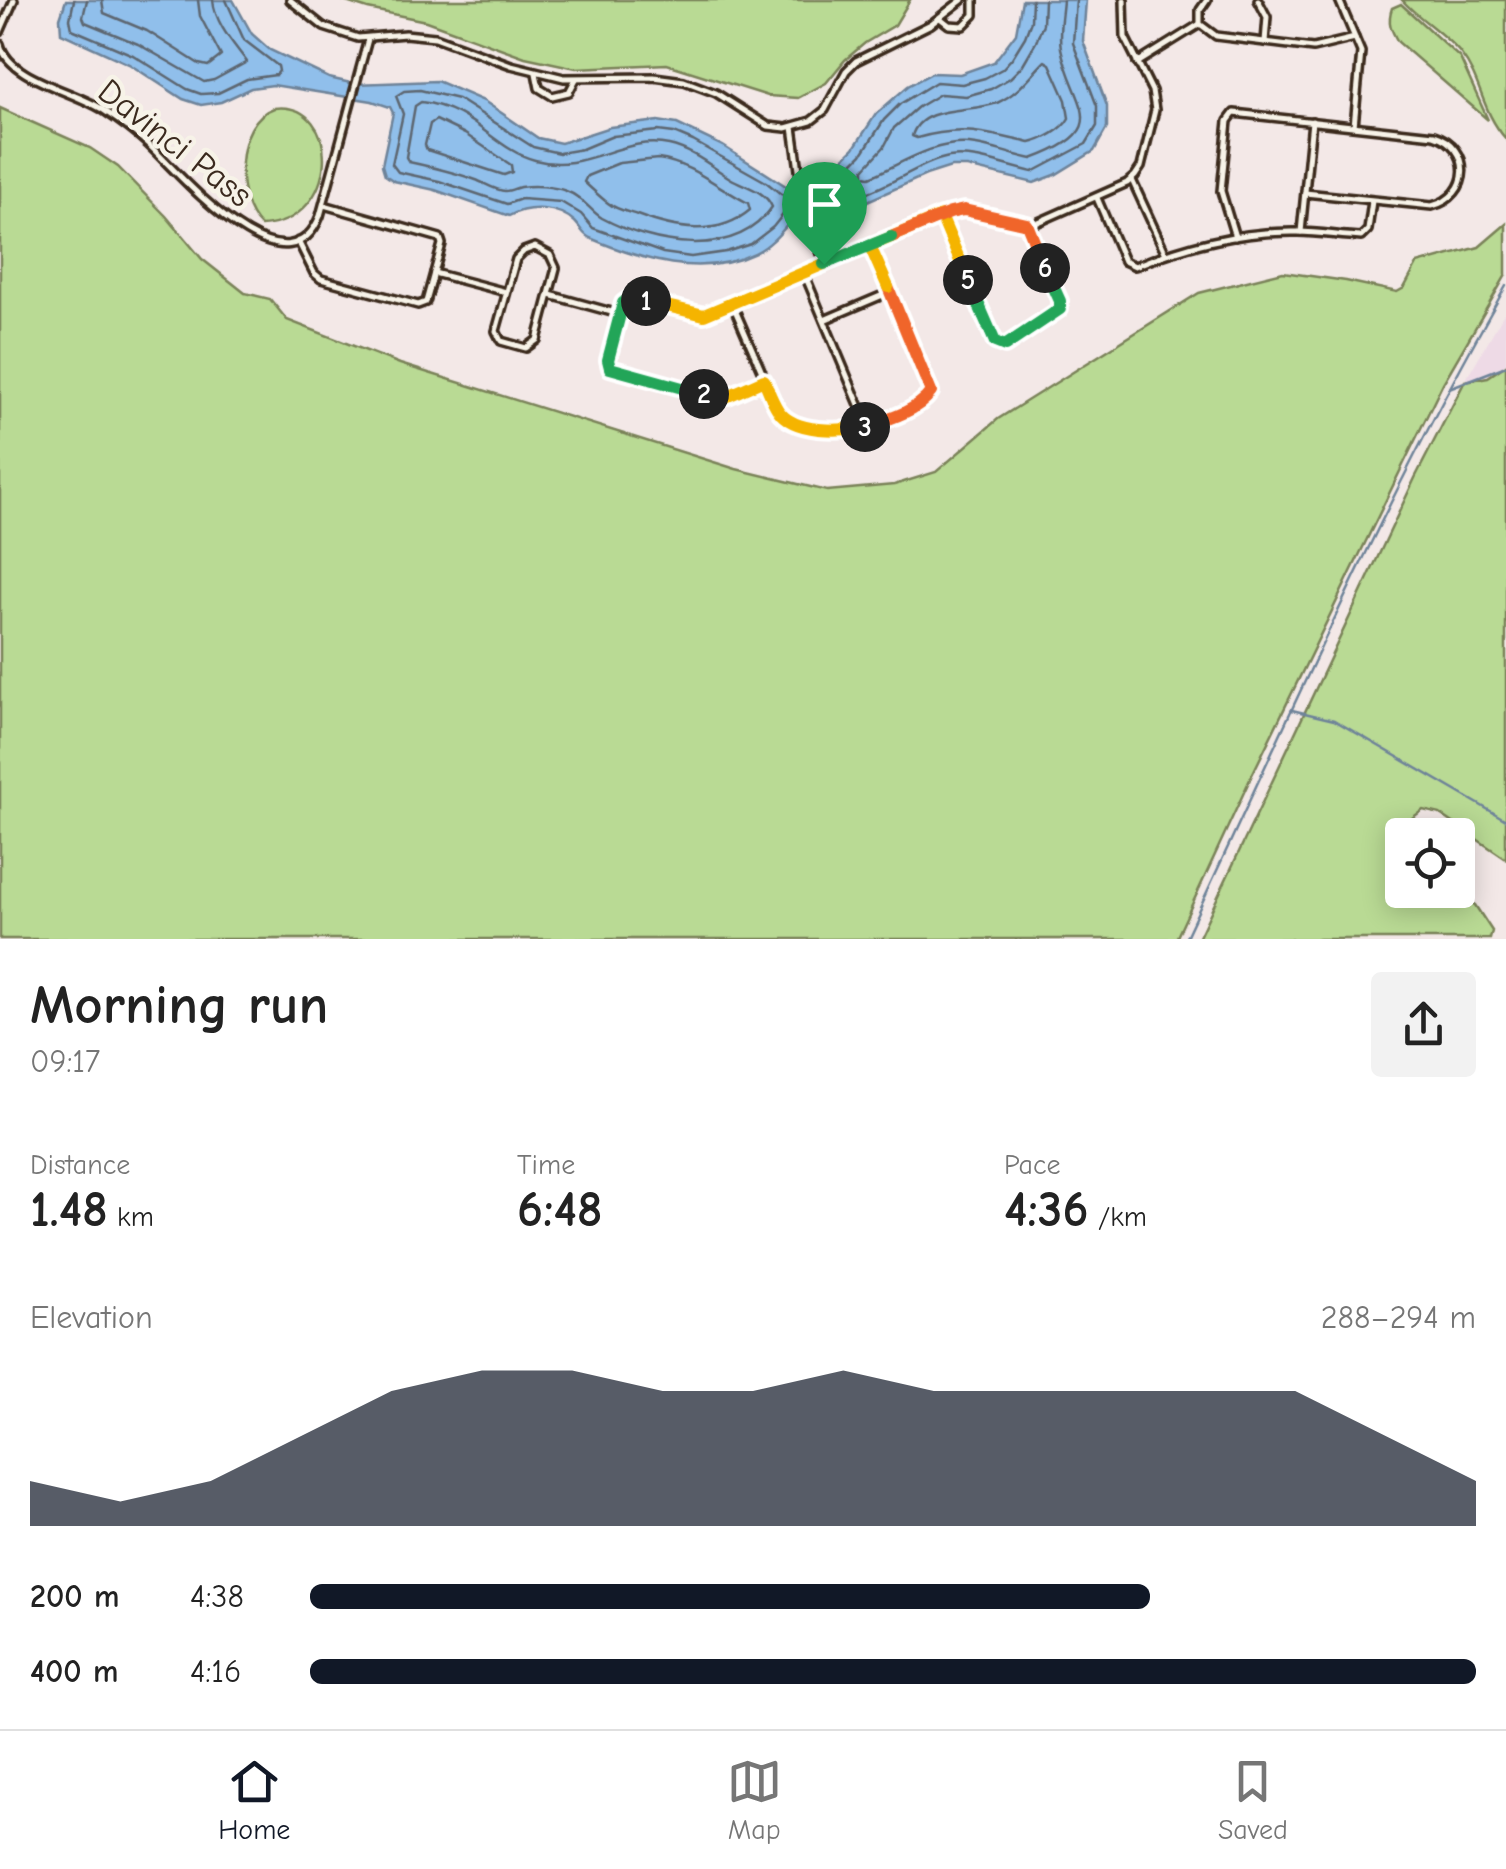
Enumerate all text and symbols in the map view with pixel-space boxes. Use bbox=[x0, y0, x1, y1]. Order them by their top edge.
street label: Davinci Pass bbox=[90, 70, 260, 216]
pin bbox=[782, 162, 867, 265]
icon: arrive bbox=[797, 177, 852, 232]
pin: 6 bbox=[1020, 243, 1070, 293]
text: 6 bbox=[1038, 252, 1052, 284]
pin: 5 bbox=[943, 255, 993, 305]
text: 5 bbox=[961, 264, 975, 296]
pin: 1 bbox=[621, 276, 671, 326]
text: 1 bbox=[640, 285, 652, 317]
pin: 2 bbox=[679, 369, 729, 419]
text: 2 bbox=[697, 378, 711, 410]
pin: 3 bbox=[840, 402, 890, 452]
text: 3 bbox=[858, 411, 872, 443]
map controls bbox=[1385, 818, 1475, 908]
button: locate bbox=[1385, 818, 1475, 908]
button: share bbox=[1371, 972, 1476, 1077]
text: Morning run bbox=[30, 973, 328, 1037]
text: 09:17 bbox=[30, 1043, 100, 1080]
text: Distance bbox=[30, 1149, 130, 1181]
text: Time bbox=[517, 1149, 575, 1181]
text: Pace bbox=[1004, 1149, 1060, 1181]
text: 1.48 bbox=[30, 1181, 108, 1239]
text: 6:48 bbox=[517, 1181, 603, 1239]
text: 4:36 bbox=[1004, 1181, 1089, 1239]
text: km bbox=[108, 1201, 154, 1233]
text: /km bbox=[1089, 1201, 1147, 1233]
text: Elevation bbox=[30, 1299, 153, 1336]
text: 288–294 m bbox=[1321, 1299, 1476, 1336]
text: 200 m bbox=[30, 1578, 119, 1615]
text: 4:38 bbox=[190, 1578, 244, 1615]
text: 400 m bbox=[30, 1653, 118, 1690]
text: 4:16 bbox=[190, 1653, 241, 1690]
tab: Home bbox=[218, 1754, 290, 1846]
tab: Map bbox=[727, 1754, 782, 1846]
tab: Saved bbox=[1218, 1754, 1288, 1846]

